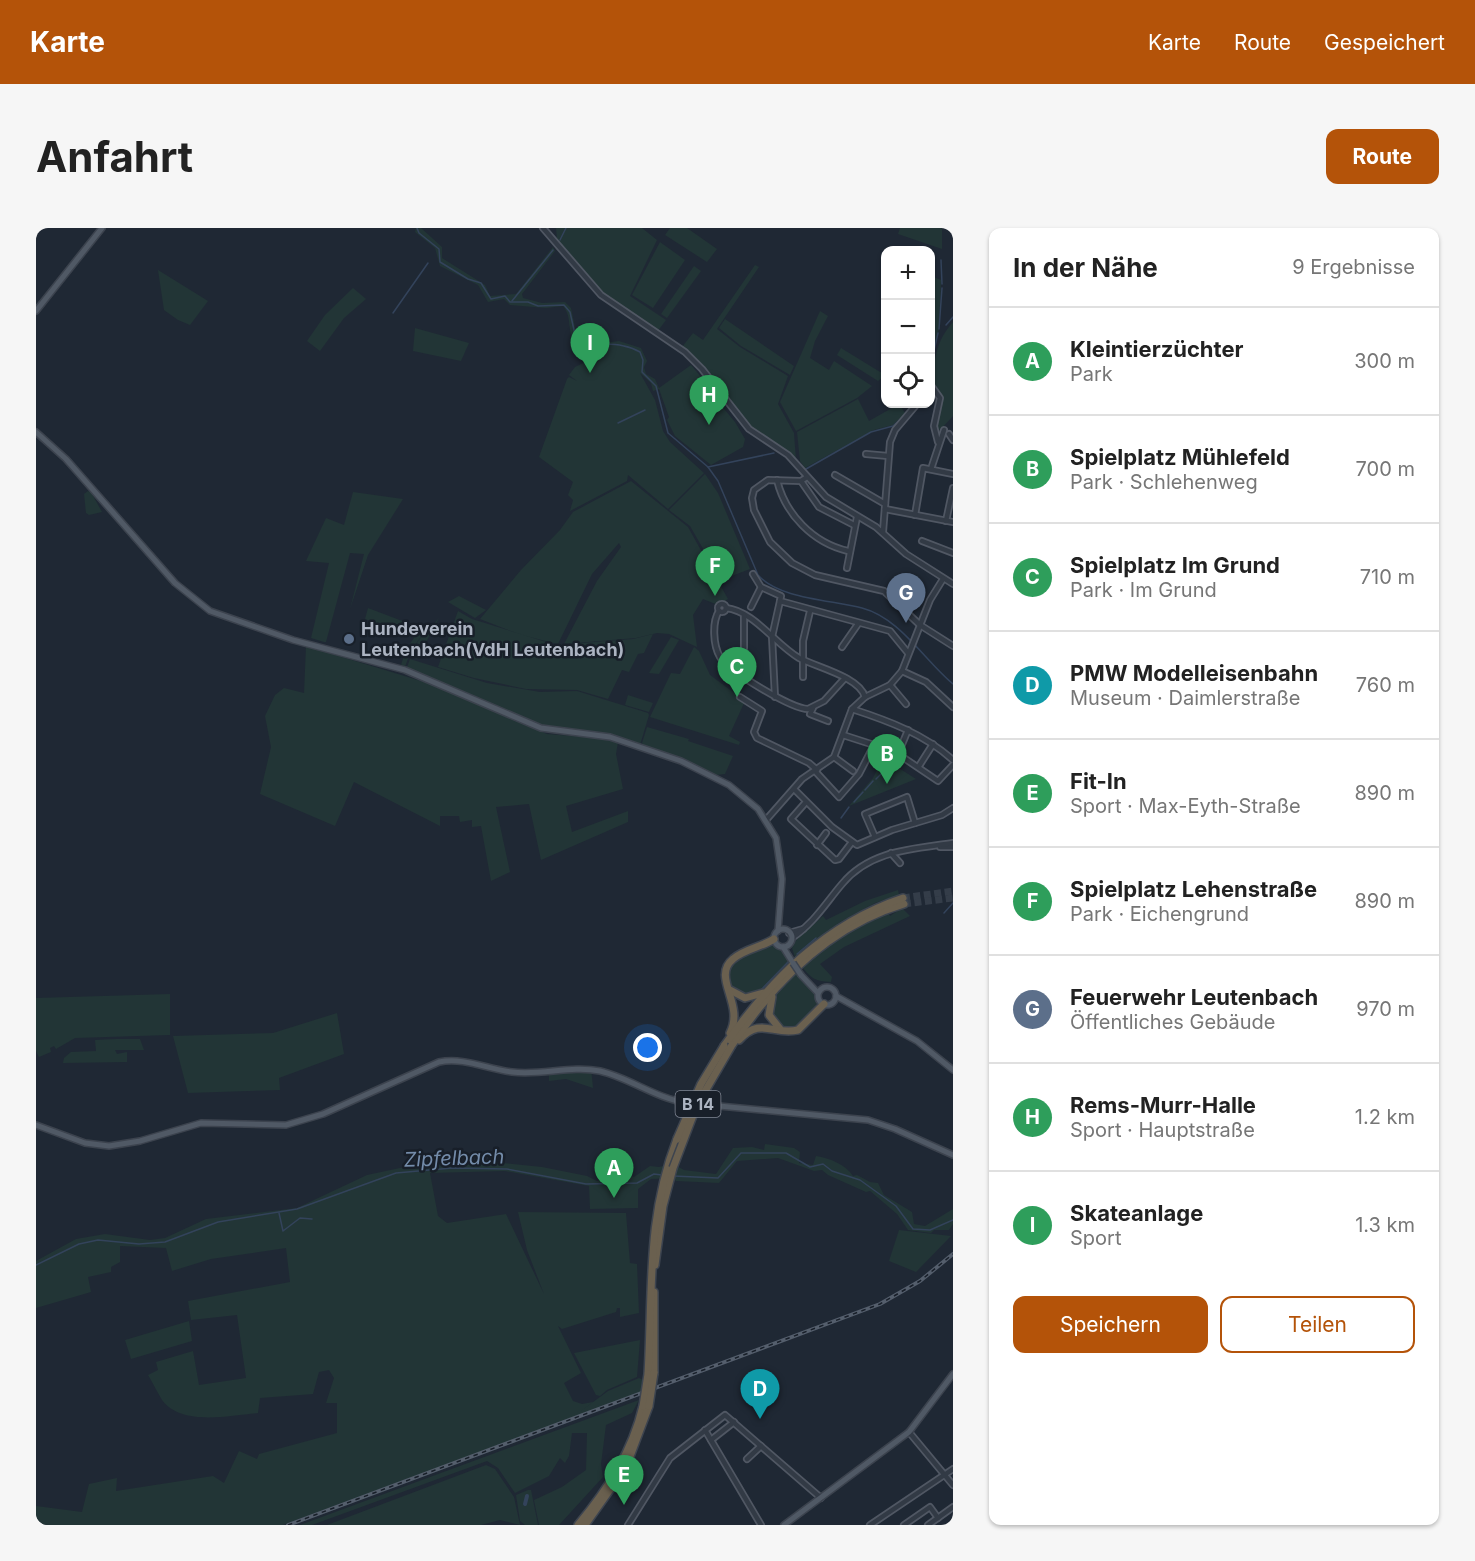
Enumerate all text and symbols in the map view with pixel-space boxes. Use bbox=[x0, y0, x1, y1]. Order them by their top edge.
text: Karte bbox=[30, 25, 105, 59]
text: Karte bbox=[1148, 30, 1201, 55]
text: Route bbox=[1234, 30, 1291, 55]
text: Gespeichert bbox=[1324, 30, 1445, 55]
button: Route bbox=[1326, 129, 1439, 184]
text: Anfahrt bbox=[36, 131, 193, 182]
map controls bbox=[881, 246, 935, 408]
button: + bbox=[881, 246, 935, 300]
text: In der Nähe bbox=[1013, 252, 1158, 283]
text: 9 Ergebnisse bbox=[1292, 255, 1415, 279]
button: − bbox=[881, 300, 935, 354]
pin: I bbox=[570, 324, 610, 373]
text: Kleintierzüchter bbox=[1070, 336, 1243, 362]
text: A bbox=[1025, 349, 1040, 373]
text: 300 m bbox=[1354, 349, 1415, 373]
button: locate bbox=[881, 354, 935, 408]
text: Park bbox=[1070, 362, 1113, 386]
pin: H bbox=[690, 376, 728, 425]
text: Spielplatz Mühlefeld bbox=[1070, 444, 1290, 470]
text: B bbox=[1026, 457, 1039, 481]
text: 700 m bbox=[1356, 457, 1415, 481]
text: Park · Schlehenweg bbox=[1070, 470, 1258, 494]
pin: F bbox=[696, 546, 734, 596]
text: Spielplatz Im Grund bbox=[1070, 552, 1280, 578]
text: C bbox=[1025, 565, 1040, 589]
text: 710 m bbox=[1360, 565, 1415, 589]
pin: G bbox=[886, 574, 926, 623]
text: Park · Im Grund bbox=[1070, 578, 1217, 602]
place label: Hundeverein Leutenbach(VdH Leutenbach) bbox=[361, 618, 624, 660]
marker: Hundeverein Leutenbach(VdH Leutenbach) bbox=[342, 632, 356, 646]
pin: C bbox=[718, 648, 756, 697]
text: PMW Modelleisenbahn bbox=[1070, 660, 1318, 686]
text: D bbox=[1025, 673, 1040, 697]
text: 760 m bbox=[1356, 673, 1415, 697]
text: Museum · Daimlerstraße bbox=[1070, 686, 1300, 710]
pin: B bbox=[868, 734, 906, 784]
text: Fit-In bbox=[1070, 768, 1127, 794]
text: E bbox=[1026, 781, 1039, 805]
text: 890 m bbox=[1354, 781, 1415, 805]
text: Sport · Max-Eyth-Straße bbox=[1070, 794, 1301, 818]
text: Spielplatz Lehenstraße bbox=[1070, 876, 1317, 902]
text: F bbox=[1027, 889, 1038, 913]
text: 890 m bbox=[1354, 889, 1415, 913]
text: Park · Eichengrund bbox=[1070, 902, 1249, 926]
text: Feuerwehr Leutenbach bbox=[1070, 984, 1318, 1010]
text: G bbox=[1025, 997, 1040, 1021]
text: 970 m bbox=[1356, 997, 1415, 1021]
text: Öffentliches Gebäude bbox=[1070, 1010, 1276, 1034]
your location bbox=[633, 1033, 662, 1062]
road number: B 14 bbox=[676, 1091, 720, 1117]
text: Rems-Murr-Halle bbox=[1070, 1092, 1256, 1118]
text: H bbox=[1025, 1105, 1040, 1129]
text: 1.2 km bbox=[1355, 1105, 1415, 1129]
text: Sport · Hauptstraße bbox=[1070, 1118, 1255, 1142]
water label: Zipfelbach bbox=[403, 1144, 505, 1172]
pin: A bbox=[594, 1148, 634, 1198]
text: Skateanlage bbox=[1070, 1200, 1203, 1226]
text: I bbox=[1030, 1213, 1035, 1237]
text: 1.3 km bbox=[1355, 1213, 1415, 1237]
text: Sport bbox=[1070, 1226, 1121, 1250]
button: Speichern bbox=[1013, 1296, 1208, 1353]
button: Teilen bbox=[1220, 1296, 1415, 1353]
pin: D bbox=[740, 1370, 780, 1419]
pin: E bbox=[604, 1456, 644, 1505]

